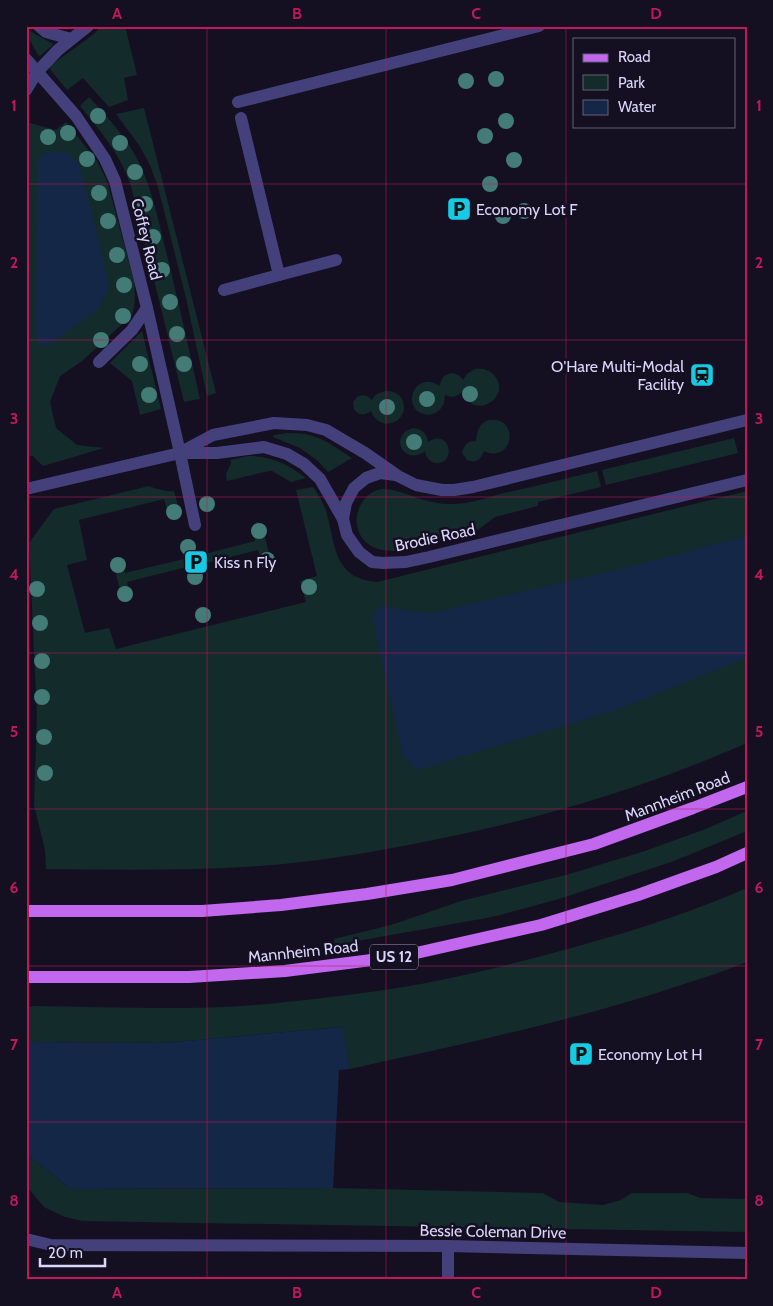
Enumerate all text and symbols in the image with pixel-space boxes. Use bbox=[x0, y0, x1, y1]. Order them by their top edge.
text: A bbox=[112, 4, 122, 23]
text: B bbox=[292, 4, 302, 23]
text: C bbox=[471, 4, 481, 23]
text: D bbox=[650, 4, 662, 23]
legend bbox=[573, 38, 736, 128]
text: Road bbox=[618, 48, 651, 66]
text: Park bbox=[618, 74, 645, 92]
text: 1 bbox=[11, 96, 17, 115]
text: 1 bbox=[756, 96, 762, 115]
text: Water bbox=[618, 98, 656, 116]
street label: Coffey Road bbox=[127, 196, 166, 282]
parking icon: Economy Lot F bbox=[446, 196, 472, 222]
place label: Economy Lot F bbox=[476, 200, 578, 219]
text: 2 bbox=[10, 253, 18, 272]
text: 2 bbox=[755, 253, 763, 272]
place label: O'Hare Multi-Modal Facility bbox=[551, 357, 684, 394]
station icon: O'Hare Multi-Modal Facility bbox=[689, 362, 715, 388]
text: 3 bbox=[10, 409, 18, 428]
text: 3 bbox=[755, 409, 763, 428]
street label: Brodie Road bbox=[393, 520, 477, 555]
parking icon: Kiss n Fly bbox=[183, 549, 209, 575]
place label: Kiss n Fly bbox=[214, 553, 276, 572]
text: 4 bbox=[9, 565, 19, 584]
text: 4 bbox=[754, 565, 764, 584]
text: 5 bbox=[10, 722, 18, 741]
text: 5 bbox=[755, 722, 763, 741]
street label: Mannheim Road bbox=[622, 768, 732, 825]
text: 6 bbox=[10, 878, 19, 897]
text: 6 bbox=[755, 878, 764, 897]
street label: Mannheim Road bbox=[247, 936, 359, 967]
road number: US 12 bbox=[370, 944, 418, 970]
text: 7 bbox=[10, 1035, 19, 1054]
text: 7 bbox=[755, 1035, 764, 1054]
parking icon: Economy Lot H bbox=[568, 1041, 594, 1067]
place label: Economy Lot H bbox=[598, 1045, 703, 1064]
text: 8 bbox=[9, 1191, 19, 1210]
text: 8 bbox=[754, 1191, 764, 1210]
street label: Bessie Coleman Drive bbox=[420, 1221, 566, 1242]
scale bar bbox=[40, 1236, 105, 1268]
text: 20 m bbox=[48, 1244, 83, 1262]
text: A bbox=[112, 1283, 122, 1302]
text: B bbox=[292, 1283, 302, 1302]
text: C bbox=[471, 1283, 481, 1302]
text: D bbox=[650, 1283, 662, 1302]

